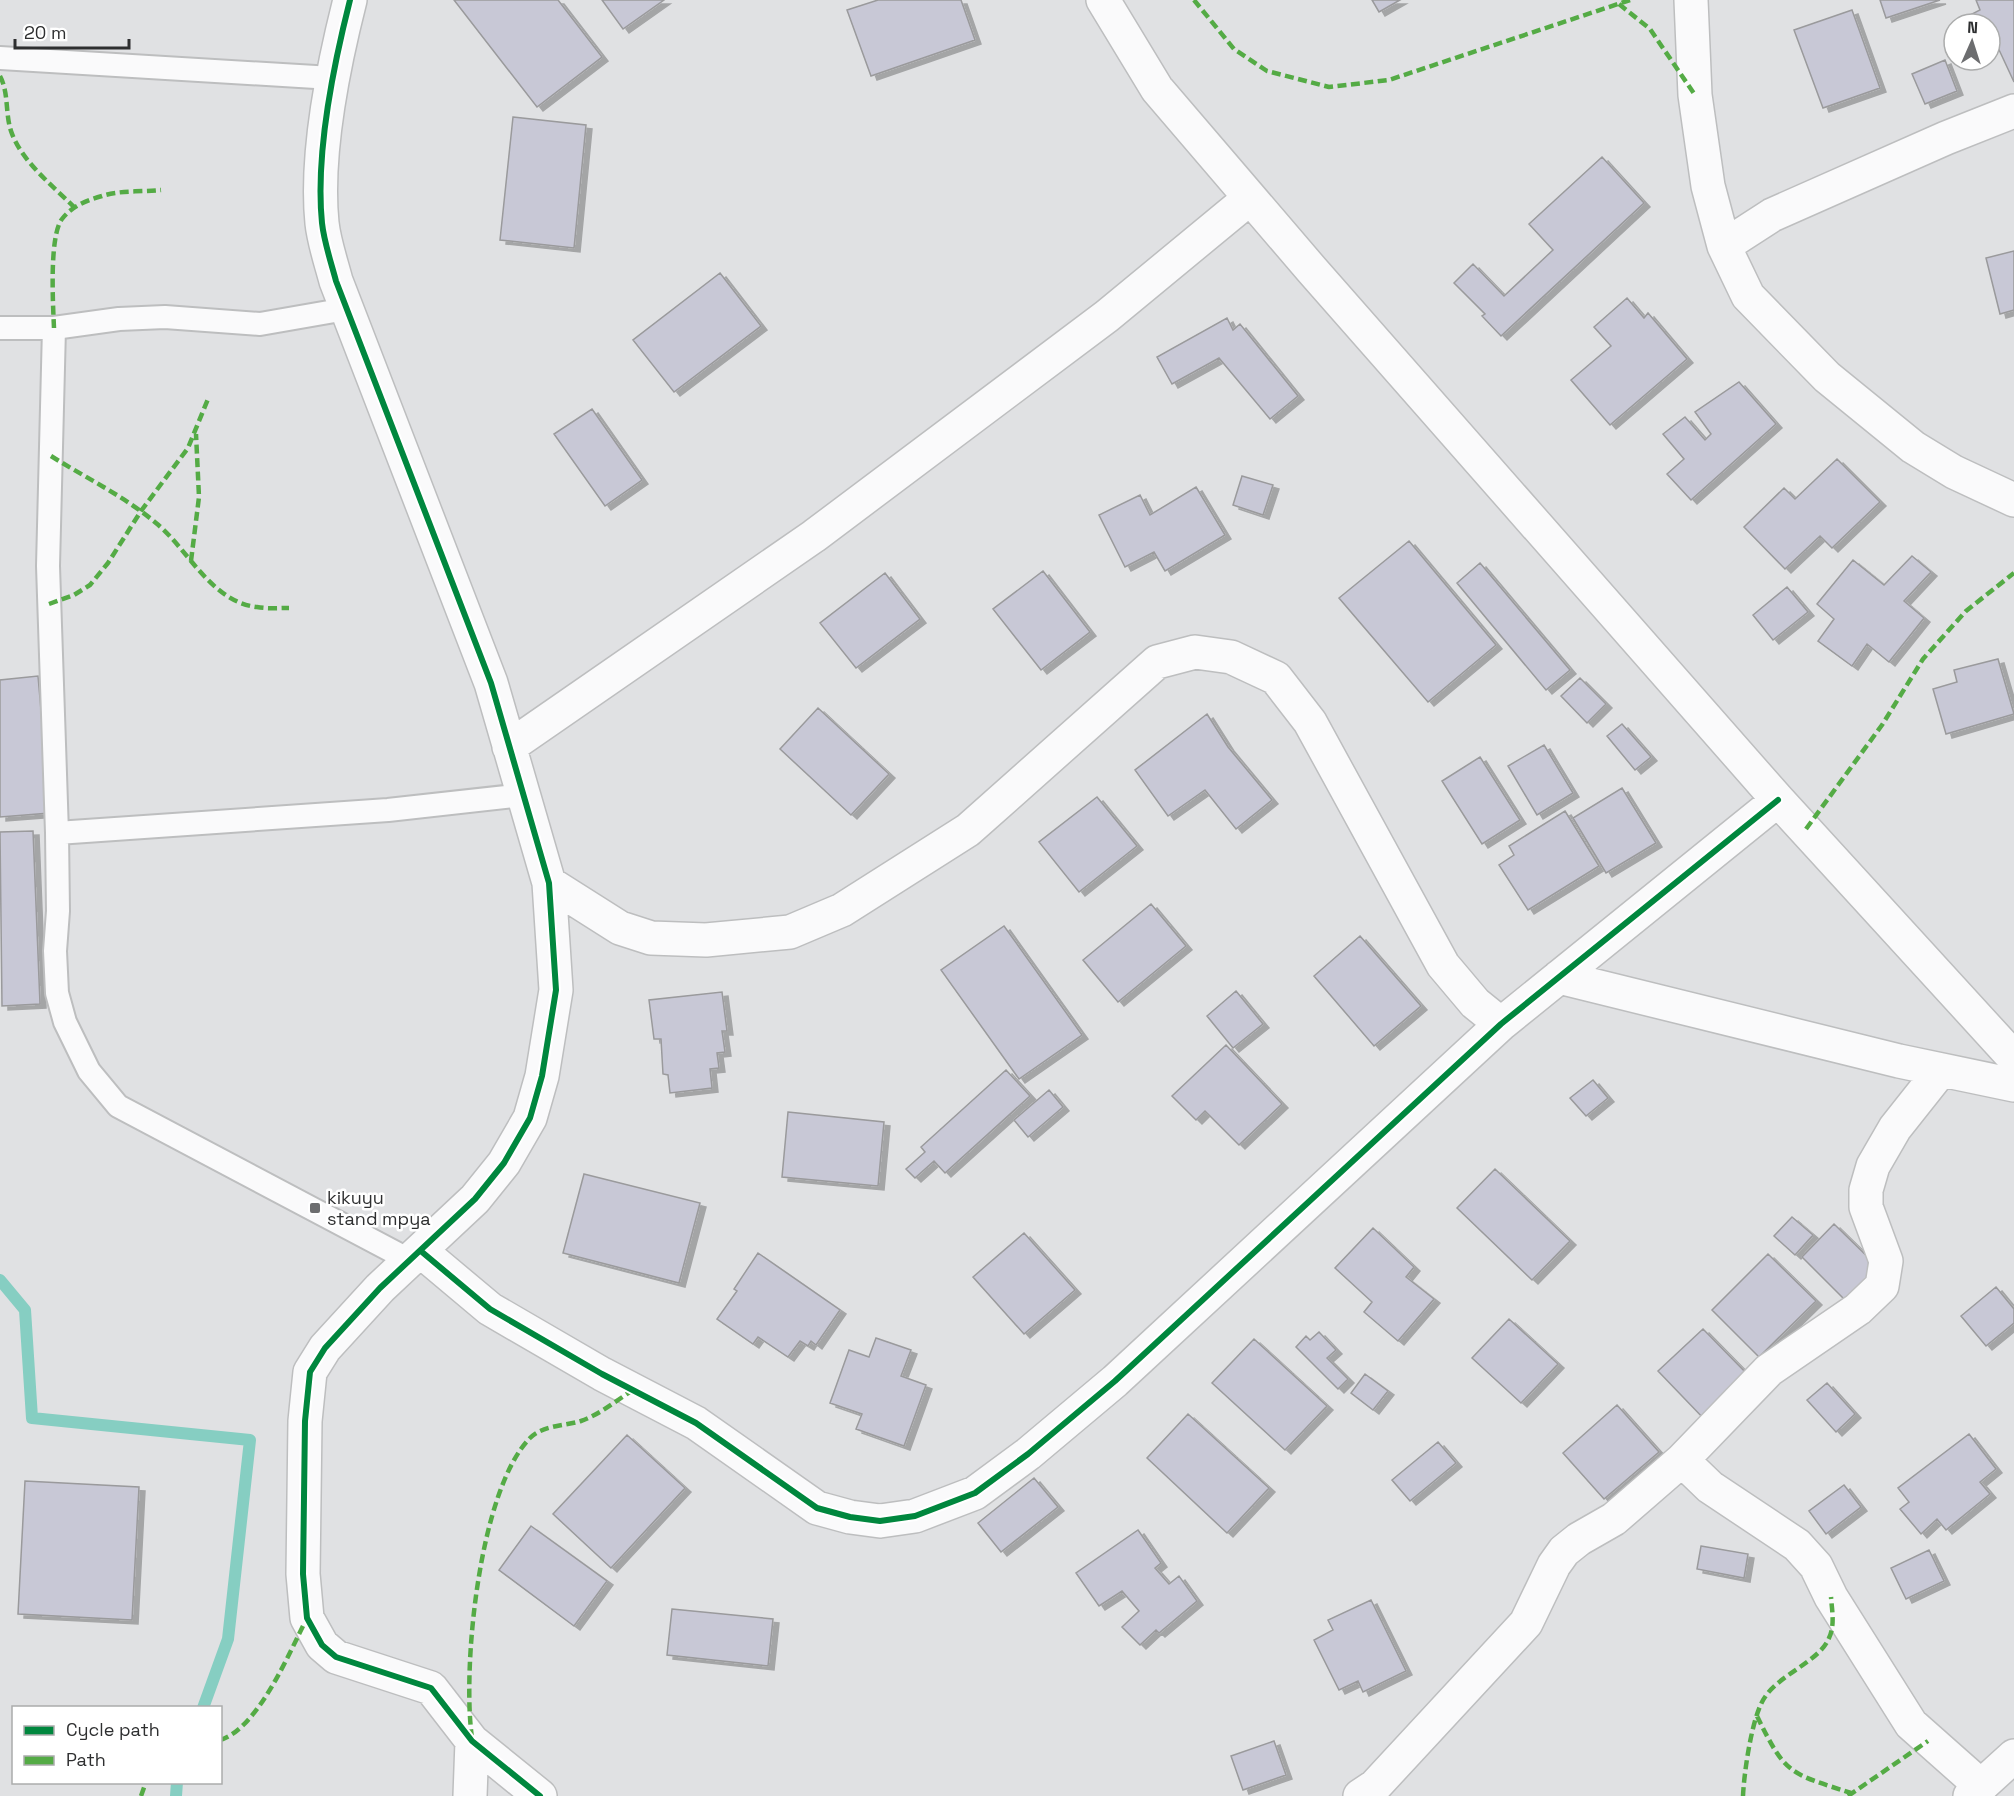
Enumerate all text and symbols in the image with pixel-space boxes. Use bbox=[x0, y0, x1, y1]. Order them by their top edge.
scale bar bbox=[15, 12, 129, 50]
north arrow bbox=[1942, 12, 2002, 72]
text: N bbox=[1967, 17, 1979, 38]
text: 20 m bbox=[24, 21, 67, 44]
place label: kikuyu stand mpya bbox=[327, 1186, 431, 1230]
marker: kikuyu stand mpya bbox=[308, 1201, 322, 1215]
legend bbox=[12, 1706, 222, 1784]
text: Cycle path bbox=[66, 1718, 160, 1741]
text: Path bbox=[66, 1748, 106, 1771]

